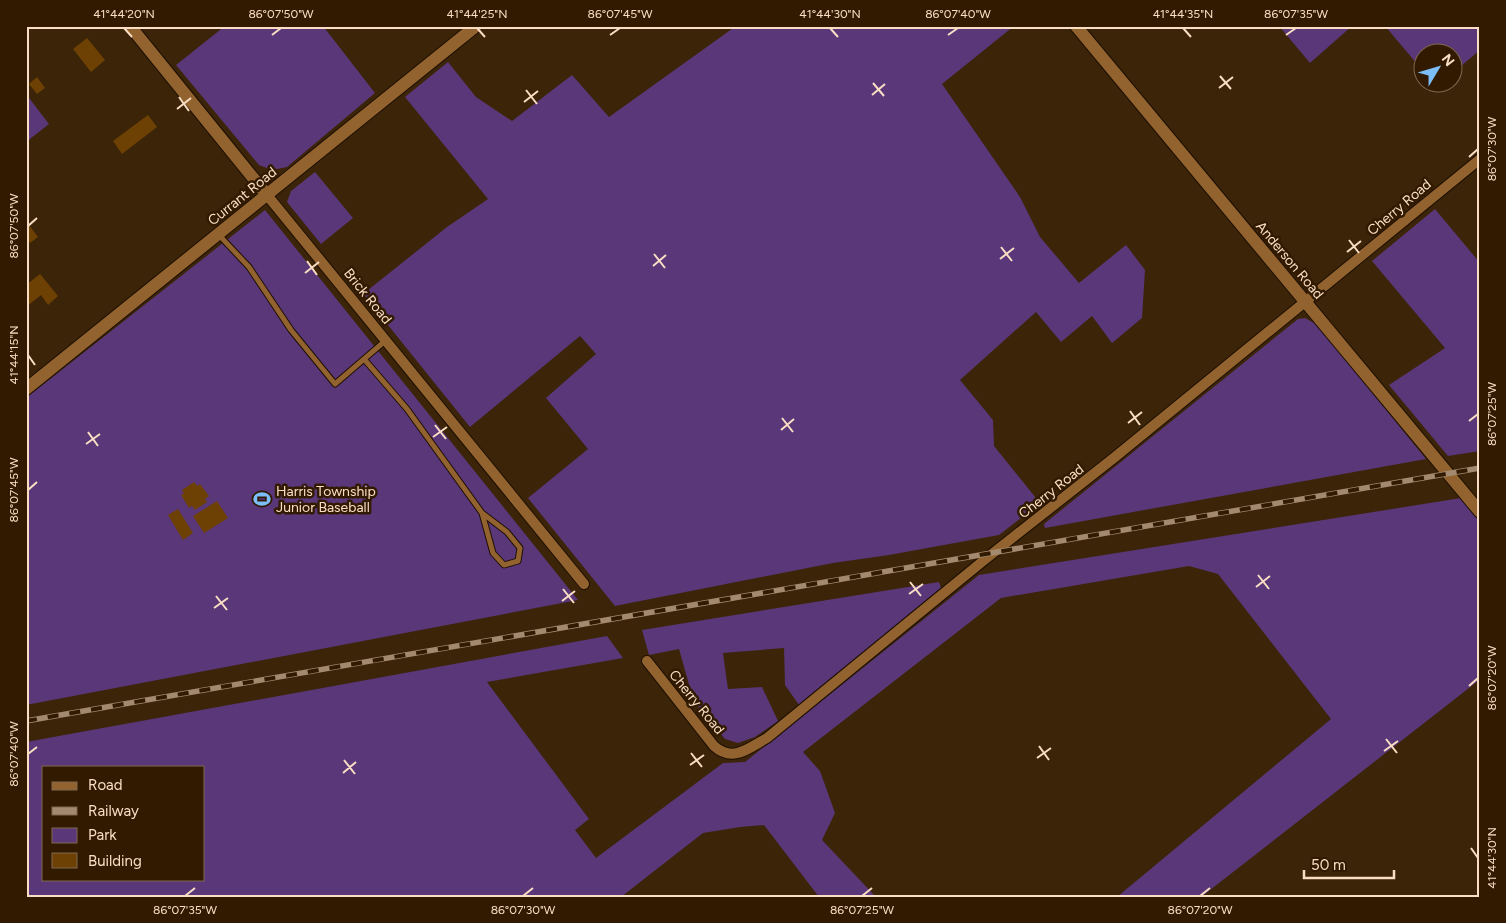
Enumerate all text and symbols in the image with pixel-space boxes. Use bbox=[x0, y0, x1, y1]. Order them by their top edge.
text: 41°44'20"N bbox=[93, 7, 155, 21]
text: 86°07'50"W bbox=[248, 7, 314, 21]
text: 41°44'25"N bbox=[447, 7, 507, 21]
text: 86°07'45"W bbox=[588, 7, 653, 21]
text: 41°44'30"N bbox=[799, 7, 861, 21]
text: 86°07'40"W bbox=[925, 7, 991, 21]
text: 41°44'35"N bbox=[1153, 7, 1213, 21]
text: 86°07'35"W bbox=[1264, 7, 1328, 21]
north arrow bbox=[1414, 42, 1464, 92]
text: N bbox=[1438, 51, 1458, 70]
text: 86°07'30"W bbox=[1485, 116, 1499, 181]
street label: Currant Road bbox=[205, 164, 280, 229]
street label: Cherry Road bbox=[1364, 176, 1435, 239]
text: 86°07'50"W bbox=[7, 193, 21, 259]
street label: Anderson Road bbox=[1252, 218, 1327, 303]
street label: Brick Road bbox=[340, 265, 395, 328]
text: 41°44'15"N bbox=[7, 325, 21, 385]
text: 86°07'25"W bbox=[1485, 381, 1499, 446]
text: 86°07'45"W bbox=[7, 457, 21, 522]
street label: Cherry Road bbox=[1015, 461, 1087, 522]
place label: Harris Township Junior Baseball bbox=[276, 483, 376, 516]
sports icon: Harris Township Junior Baseball bbox=[252, 489, 272, 509]
text: 86°07'20"W bbox=[1485, 645, 1499, 710]
street label: Cherry Road bbox=[665, 667, 728, 738]
text: 86°07'40"W bbox=[7, 721, 21, 787]
legend bbox=[42, 766, 205, 880]
text: Road bbox=[88, 776, 123, 794]
text: Railway bbox=[88, 802, 139, 820]
text: Park bbox=[88, 826, 117, 844]
text: 41°44'30"N bbox=[1485, 827, 1499, 889]
scale bar bbox=[1304, 848, 1394, 880]
text: Building bbox=[88, 852, 142, 870]
text: 50 m bbox=[1311, 856, 1346, 874]
text: 86°07'35"W bbox=[153, 903, 217, 917]
text: 86°07'30"W bbox=[491, 903, 556, 917]
text: 86°07'25"W bbox=[830, 903, 895, 917]
text: 86°07'20"W bbox=[1168, 903, 1233, 917]

